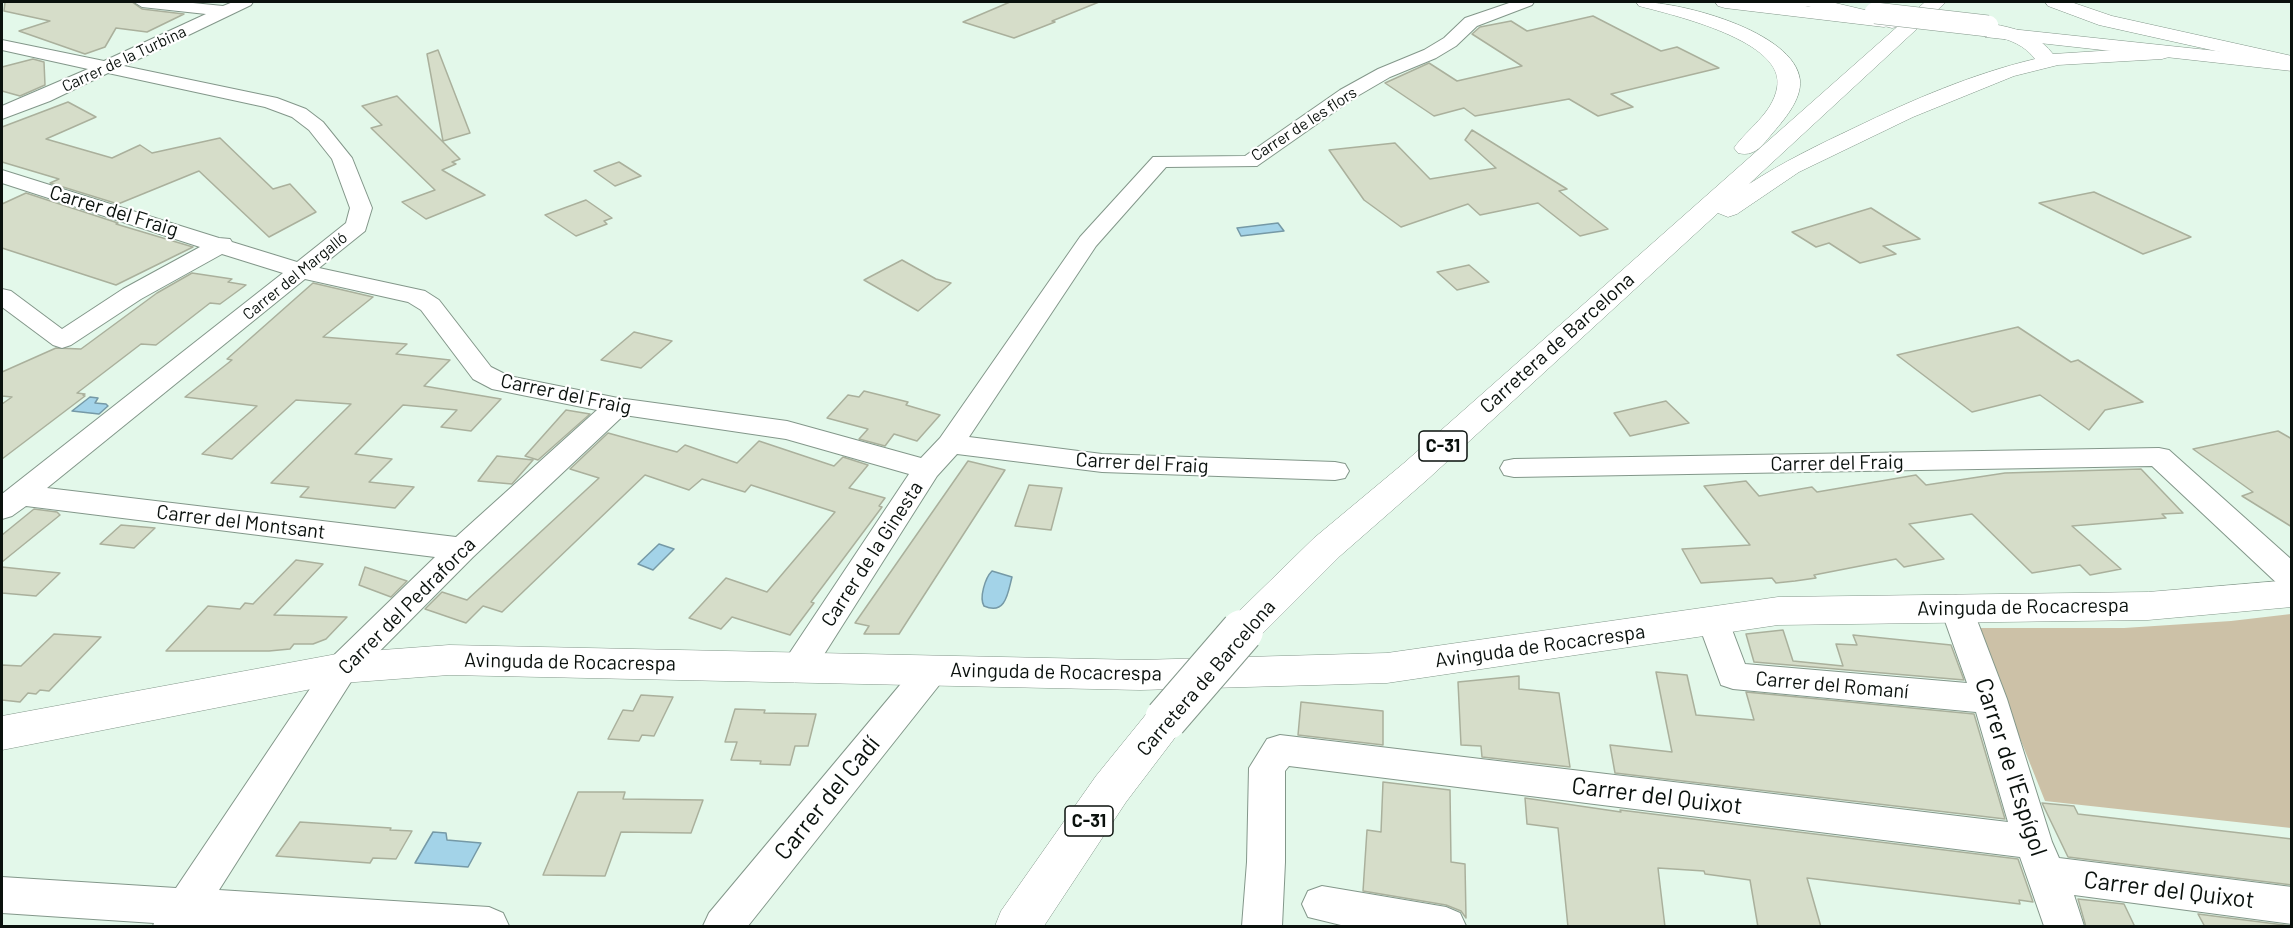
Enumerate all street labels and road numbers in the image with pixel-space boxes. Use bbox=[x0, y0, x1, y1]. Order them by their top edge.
street label: Carrer de la Turbina bbox=[59, 22, 189, 96]
street label: Carrer de les flors bbox=[1248, 83, 1360, 165]
street label: Carrer del Fraig bbox=[47, 180, 181, 242]
street label: Carrer del Margalló bbox=[239, 228, 351, 324]
street label: Carretera de Barcelona bbox=[1475, 267, 1639, 419]
street label: Carrer del Fraig bbox=[498, 368, 634, 420]
road number: C-31 bbox=[1419, 431, 1467, 461]
street label: Carrer del Fraig bbox=[1075, 448, 1209, 478]
street label: Carrer del Fraig bbox=[1770, 450, 1904, 476]
street label: Carrer de la Ginesta bbox=[816, 477, 928, 631]
street label: Carrer del Montsant bbox=[155, 500, 327, 544]
street label: Carrer del Pedraforca bbox=[333, 532, 481, 680]
street label: Avinguda de Rocacrespa bbox=[1917, 593, 2129, 621]
street label: Carretera de Barcelona bbox=[1132, 595, 1280, 761]
street label: Avinguda de Rocacrespa bbox=[1433, 619, 1647, 673]
street label: Avinguda de Rocacrespa bbox=[464, 648, 676, 676]
street label: Avinguda de Rocacrespa bbox=[950, 658, 1162, 686]
street label: Carrer del Romaní bbox=[1754, 666, 1910, 704]
street label: Carrer de l'Espígol bbox=[1969, 674, 2053, 860]
street label: Carrer del Cadí bbox=[768, 730, 886, 866]
street label: Carrer del Quixot bbox=[1570, 771, 1744, 821]
road number: C-31 bbox=[1065, 806, 1113, 836]
street label: Carrer del Quixot bbox=[2082, 865, 2256, 915]

